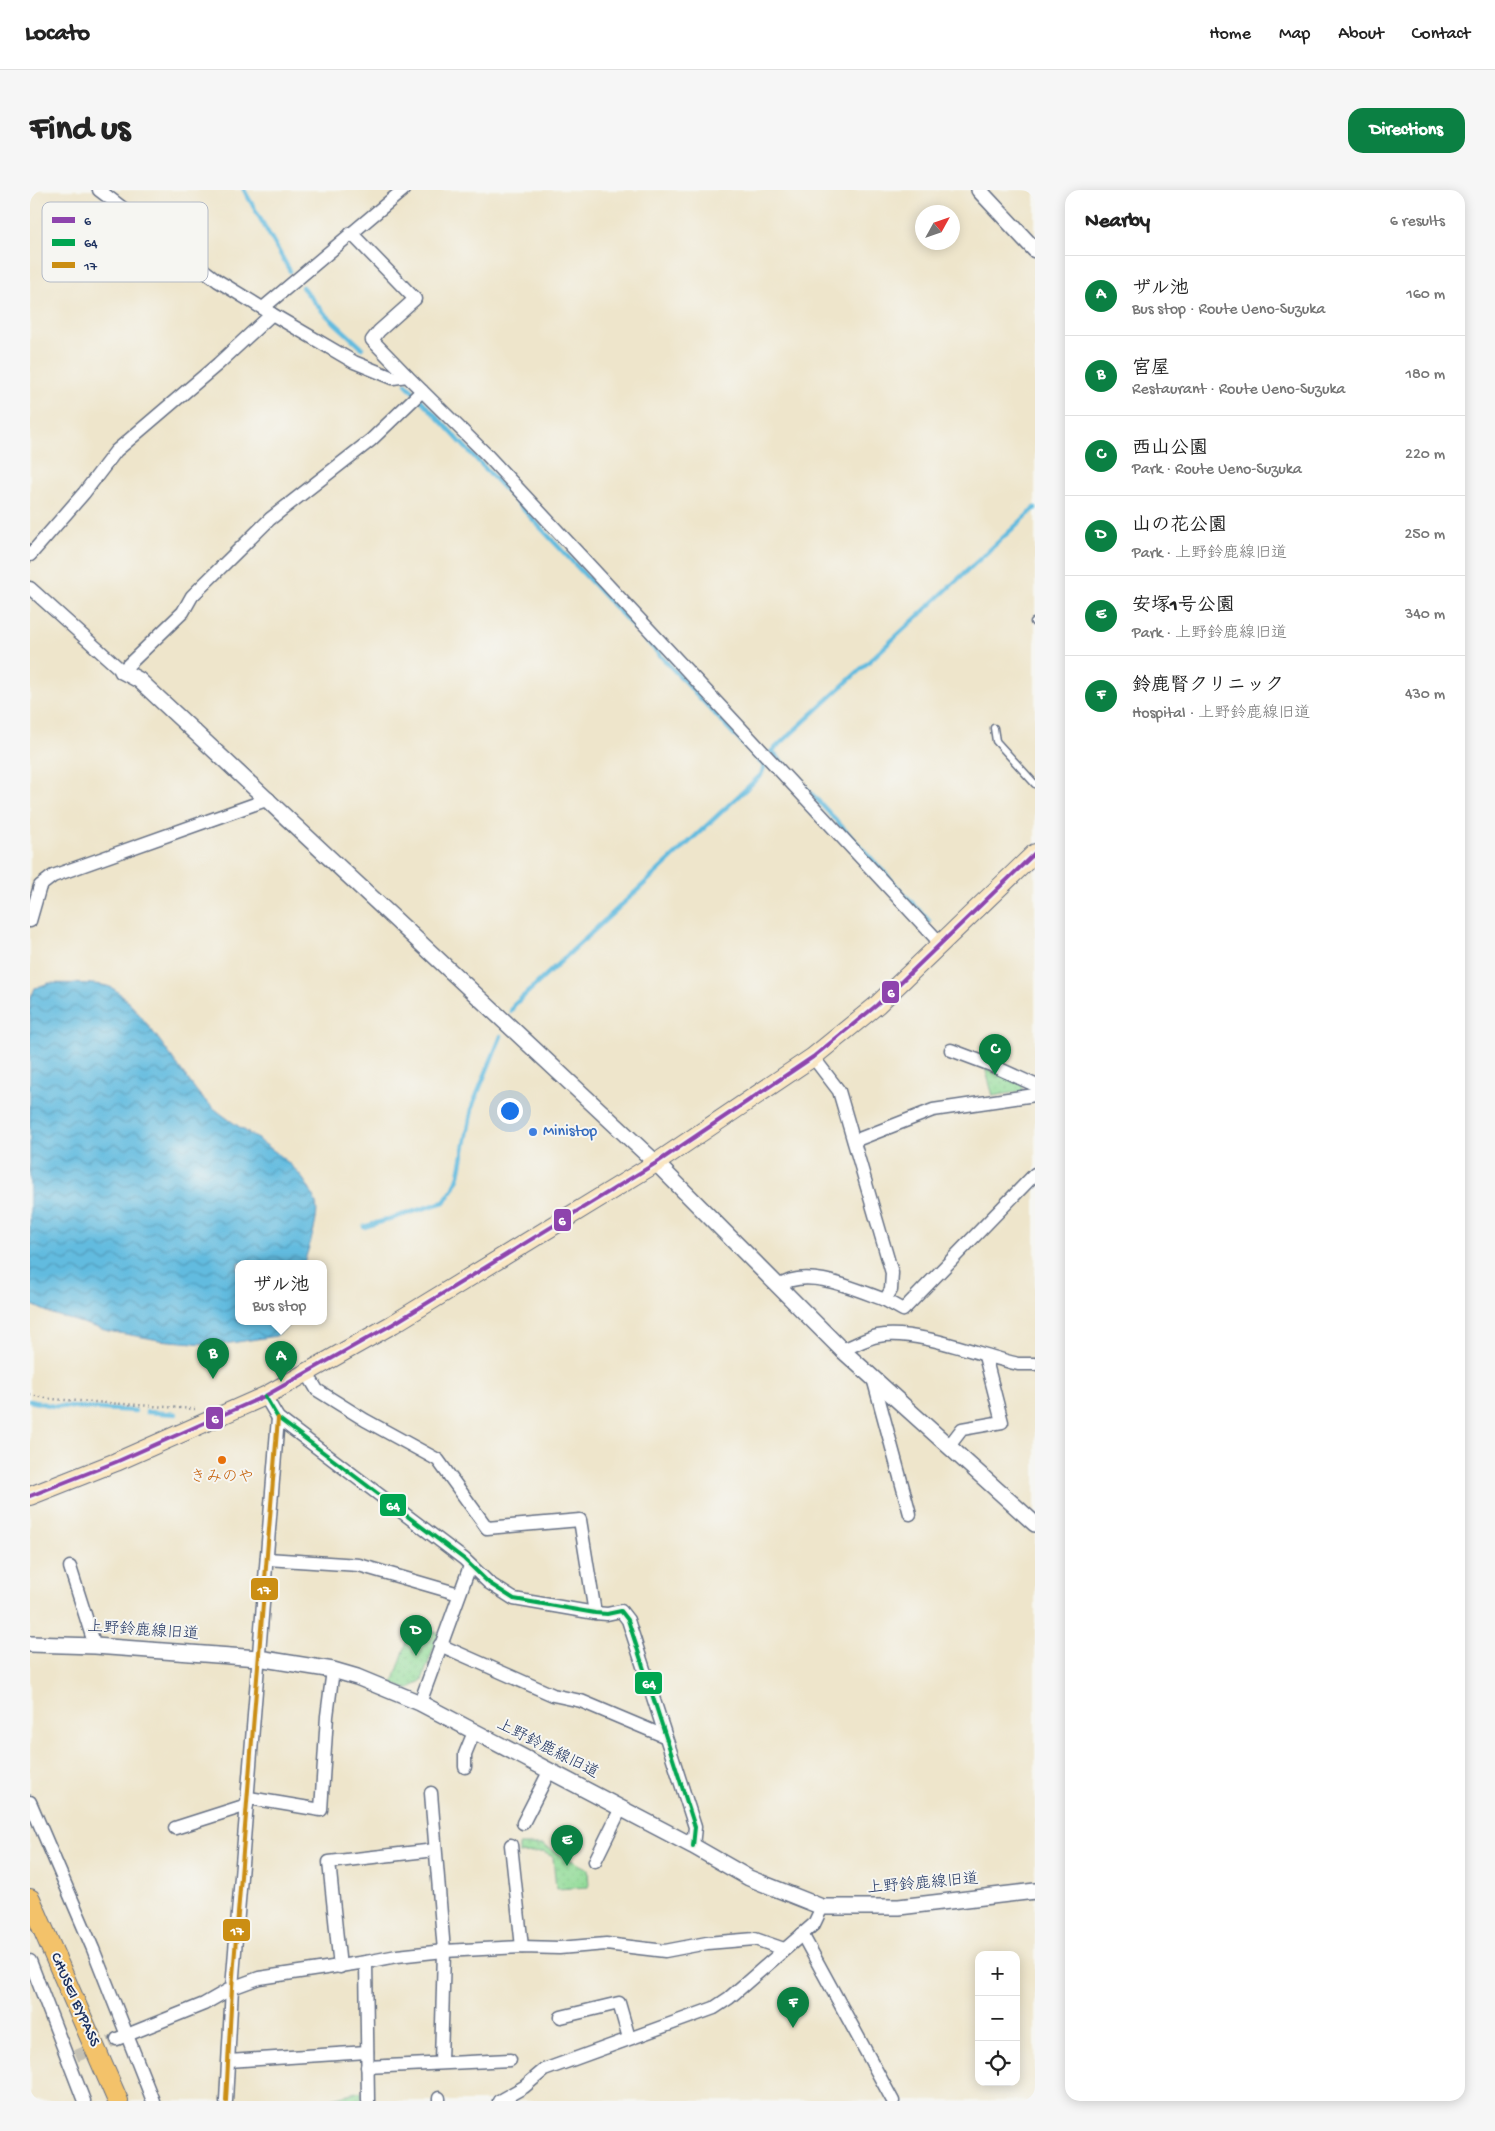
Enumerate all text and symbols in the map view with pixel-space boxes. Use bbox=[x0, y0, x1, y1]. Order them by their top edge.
text: Locato bbox=[25, 20, 90, 49]
text: Home bbox=[1209, 24, 1251, 45]
text: Map bbox=[1279, 24, 1310, 45]
text: About bbox=[1338, 24, 1384, 45]
text: Contact bbox=[1412, 24, 1470, 45]
button: Directions bbox=[1348, 108, 1465, 153]
text: Find us bbox=[30, 110, 130, 151]
legend bbox=[42, 202, 208, 282]
north arrow bbox=[915, 205, 960, 250]
text: Nearby bbox=[1085, 210, 1150, 235]
text: 6 results bbox=[1390, 213, 1445, 232]
text: 6 bbox=[84, 214, 92, 231]
text: 64 bbox=[84, 236, 98, 253]
text: 17 bbox=[83, 259, 98, 276]
text: ザル池 bbox=[1132, 278, 1189, 301]
text: A bbox=[1096, 286, 1106, 305]
text: 160 m bbox=[1406, 286, 1445, 305]
text: Bus stop · Route Ueno-Suzuka bbox=[1132, 301, 1325, 320]
text: 宮屋 bbox=[1132, 358, 1170, 381]
text: B bbox=[1097, 366, 1105, 385]
text: 180 m bbox=[1406, 366, 1445, 385]
text: Restaurant · Route Ueno-Suzuka bbox=[1132, 381, 1345, 400]
text: 西山公園 bbox=[1132, 438, 1208, 461]
text: C bbox=[1097, 446, 1105, 465]
text: 220 m bbox=[1405, 446, 1445, 465]
text: Park · Route Ueno-Suzuka bbox=[1132, 461, 1302, 480]
text: 山の花公園 bbox=[1132, 515, 1227, 538]
text: D bbox=[1096, 526, 1106, 545]
text: 250 m bbox=[1405, 526, 1445, 545]
text: Park · 上野鈴鹿線旧道 bbox=[1132, 545, 1287, 564]
text: 安塚1号公園 bbox=[1132, 595, 1235, 618]
text: E bbox=[1096, 606, 1106, 625]
text: 340 m bbox=[1405, 606, 1445, 625]
text: Park · 上野鈴鹿線旧道 bbox=[1132, 625, 1287, 644]
text: 鈴鹿腎クリニック bbox=[1132, 675, 1284, 698]
text: F bbox=[1097, 686, 1105, 705]
text: 430 m bbox=[1405, 686, 1445, 705]
text: Hospital · 上野鈴鹿線旧道 bbox=[1132, 705, 1310, 724]
line badge: 6 bbox=[881, 980, 900, 1004]
text: 6 bbox=[887, 986, 895, 1003]
pin: C bbox=[979, 1034, 1011, 1075]
your location bbox=[497, 1098, 523, 1124]
place label: Ministop bbox=[543, 1123, 597, 1142]
marker: Ministop bbox=[527, 1126, 539, 1138]
line badge: 6 bbox=[553, 1208, 572, 1232]
text: 6 bbox=[558, 1214, 566, 1231]
popup bbox=[235, 1260, 327, 1325]
text: ザル池 bbox=[252, 1275, 310, 1298]
text: Bus stop bbox=[252, 1298, 306, 1317]
pin: B bbox=[197, 1338, 229, 1379]
pin: A bbox=[265, 1341, 297, 1382]
line badge: 6 bbox=[205, 1406, 224, 1430]
text: 6 bbox=[211, 1412, 219, 1429]
marker: きみのや bbox=[216, 1454, 228, 1466]
place label: きみのや bbox=[190, 1468, 254, 1488]
line badge: 64 bbox=[379, 1493, 407, 1517]
text: 64 bbox=[386, 1499, 400, 1516]
line badge: 17 bbox=[250, 1577, 279, 1601]
text: 17 bbox=[257, 1583, 271, 1600]
pin: D bbox=[400, 1615, 432, 1656]
street label: 上野鈴鹿線旧道 bbox=[86, 1617, 200, 1645]
line badge: 64 bbox=[634, 1671, 663, 1695]
text: 64 bbox=[642, 1677, 656, 1694]
street label: 上野鈴鹿線旧道 bbox=[493, 1714, 602, 1784]
pin: E bbox=[551, 1825, 583, 1866]
street label: 上野鈴鹿線旧道 bbox=[866, 1869, 980, 1899]
line badge: 17 bbox=[222, 1918, 251, 1942]
text: 17 bbox=[230, 1924, 244, 1941]
street label: CHUSEI BYPASS bbox=[45, 1950, 103, 2050]
map controls bbox=[975, 1951, 1020, 2086]
button: + bbox=[975, 1951, 1020, 1996]
pin: F bbox=[777, 1987, 809, 2028]
button: − bbox=[975, 1996, 1020, 2041]
button: locate bbox=[975, 2041, 1020, 2086]

